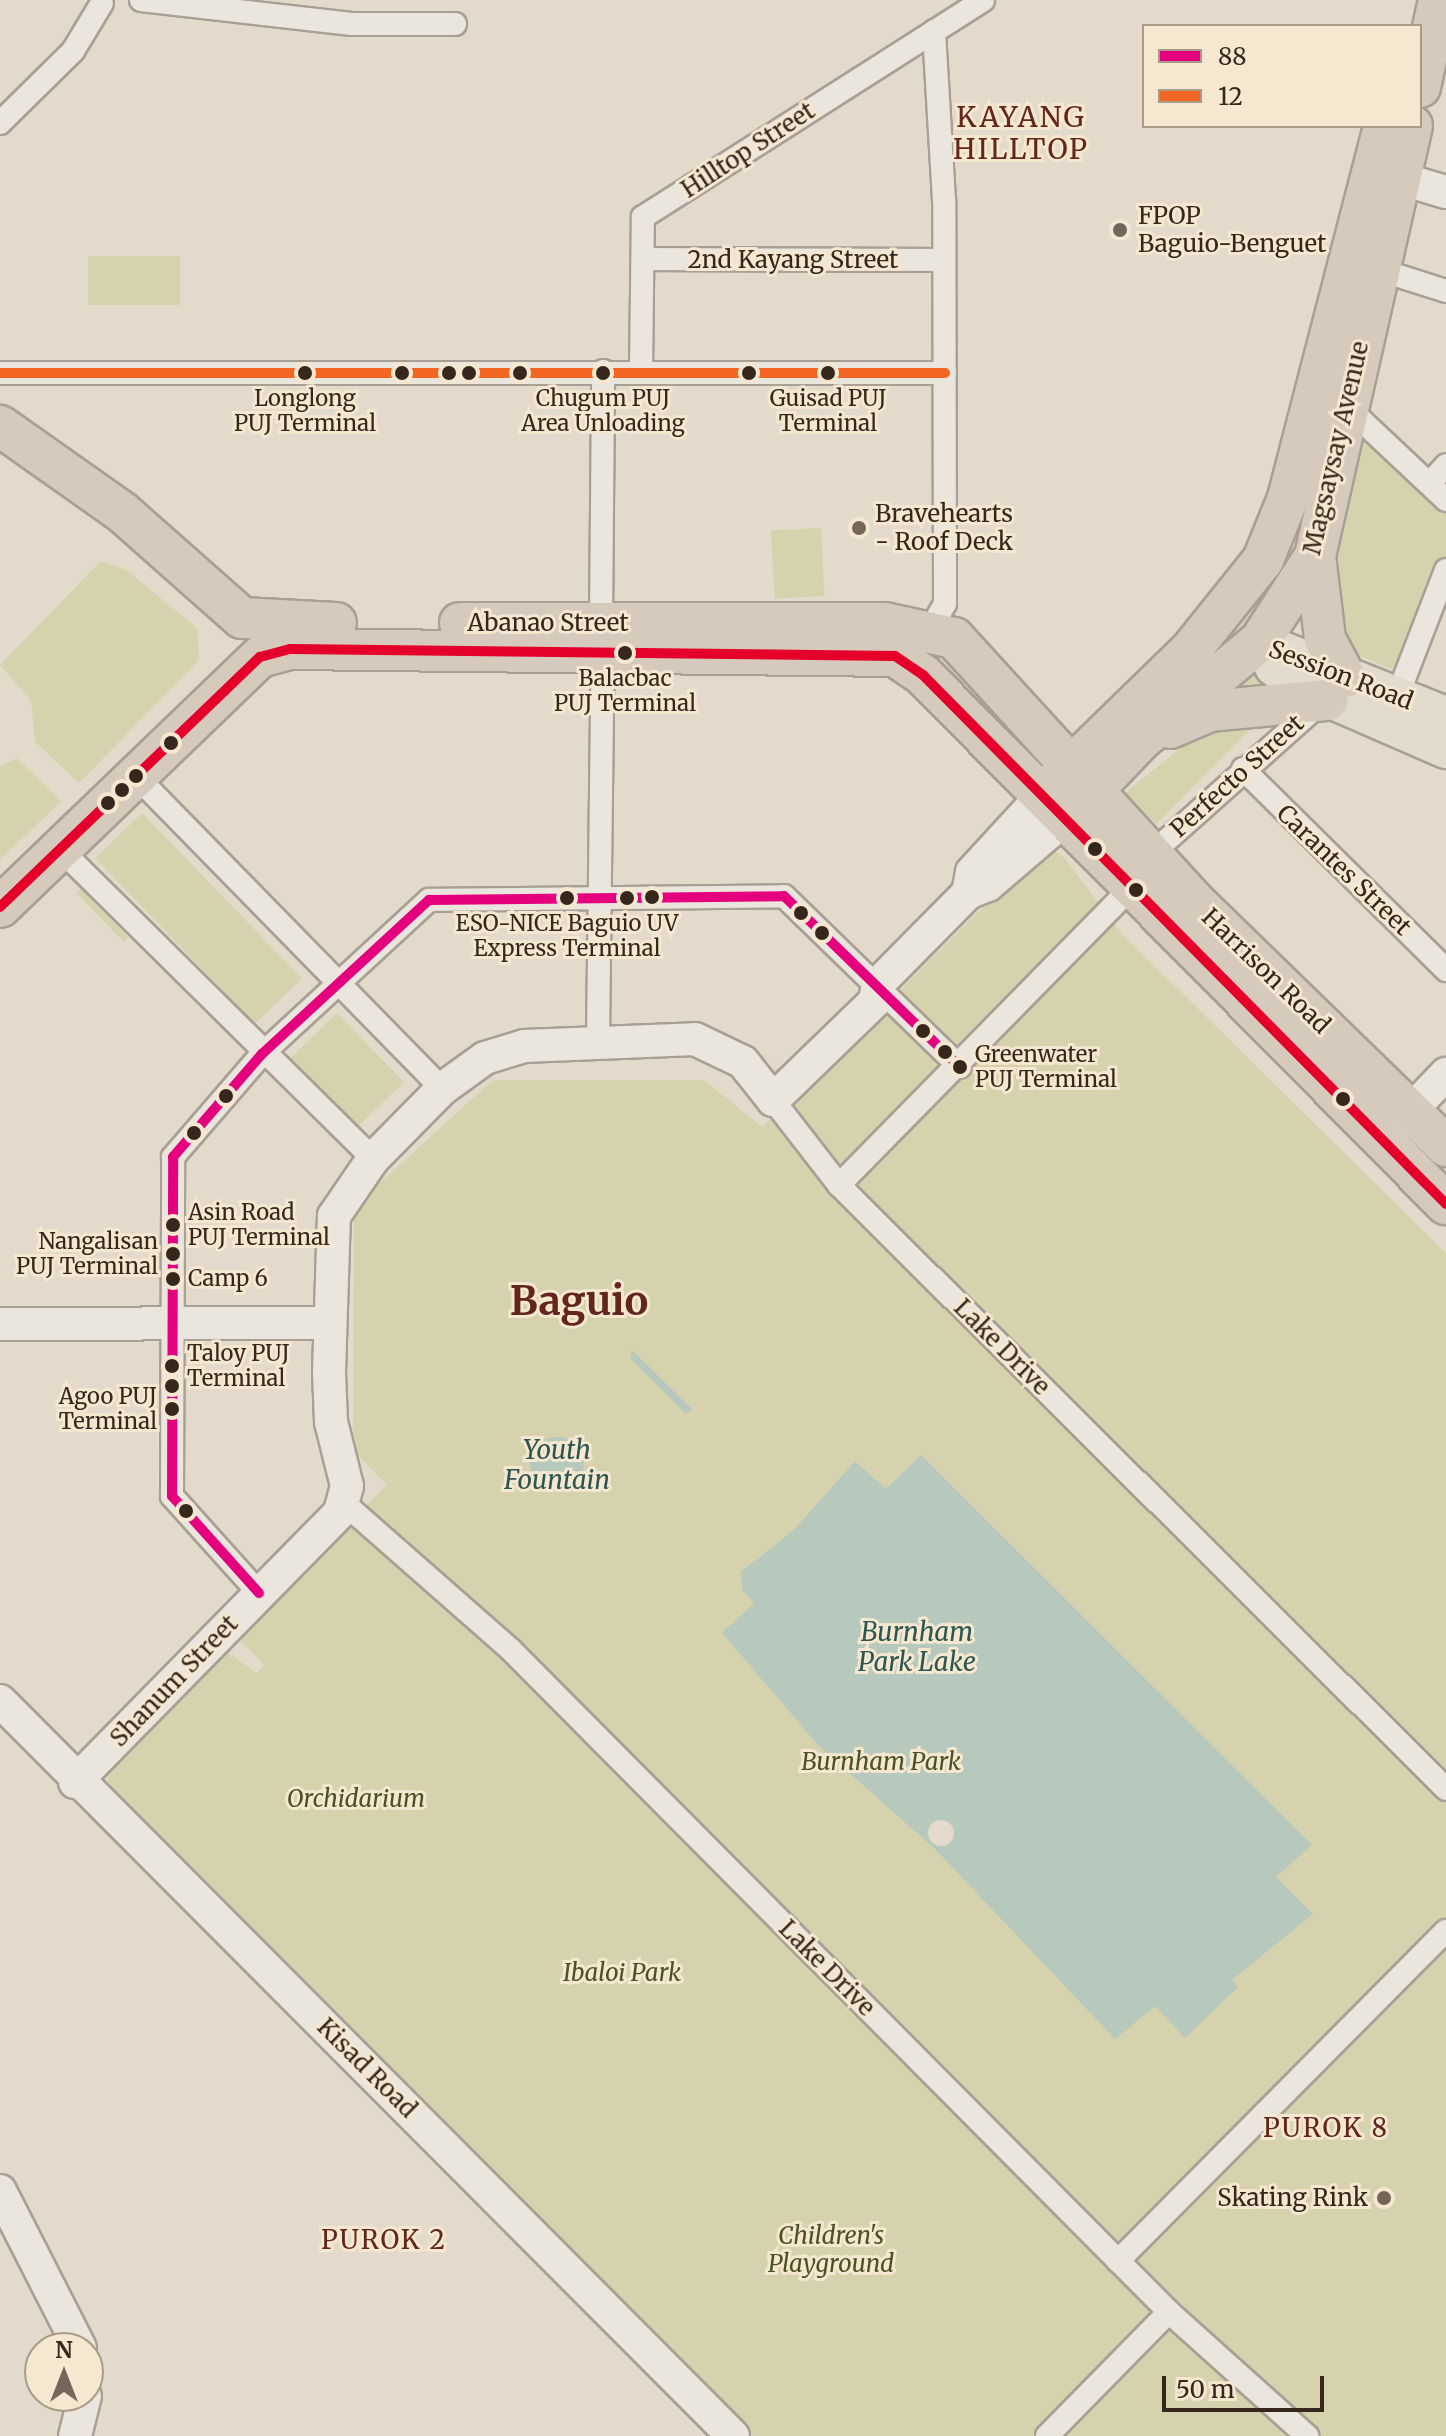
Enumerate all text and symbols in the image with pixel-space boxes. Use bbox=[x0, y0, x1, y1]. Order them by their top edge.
legend bbox=[1142, 24, 1422, 128]
text: 88 bbox=[1218, 41, 1247, 72]
text: 12 bbox=[1218, 81, 1243, 112]
street label: Hilltop Street bbox=[676, 96, 820, 204]
district label: KAYANG HILLTOP bbox=[953, 100, 1089, 166]
place label: FPOP Baguio-Benguet bbox=[1138, 202, 1326, 258]
marker: FPOP Baguio-Benguet bbox=[1109, 219, 1131, 241]
street label: 2nd Kayang Street bbox=[688, 246, 898, 274]
street label: Magsaysay Avenue bbox=[1297, 339, 1375, 557]
marker: Longlong PUJ Terminal bbox=[297, 365, 313, 381]
unlabelled marker bbox=[394, 365, 410, 381]
unlabelled marker bbox=[441, 365, 457, 381]
unlabelled marker bbox=[461, 365, 477, 381]
unlabelled marker bbox=[512, 365, 528, 381]
marker: Chugum PUJ Area Unloading bbox=[595, 365, 611, 381]
unlabelled marker bbox=[741, 365, 757, 381]
marker: Guisad PUJ Terminal bbox=[820, 365, 836, 381]
place label: Longlong PUJ Terminal bbox=[234, 385, 376, 436]
place label: Chugum PUJ Area Unloading bbox=[521, 385, 685, 436]
place label: Guisad PUJ Terminal bbox=[770, 385, 886, 436]
place label: Bravehearts - Roof Deck bbox=[875, 500, 1013, 556]
marker: Bravehearts - Roof Deck bbox=[850, 519, 868, 537]
street label: Abanao Street bbox=[467, 609, 629, 637]
street label: Session Road bbox=[1265, 634, 1417, 716]
marker: Balacbac PUJ Terminal bbox=[617, 645, 633, 661]
place label: Balacbac PUJ Terminal bbox=[554, 665, 696, 716]
street label: Perfecto Street bbox=[1164, 709, 1310, 843]
unlabelled marker bbox=[163, 735, 179, 751]
unlabelled marker bbox=[128, 768, 144, 784]
unlabelled marker bbox=[114, 782, 130, 798]
unlabelled marker bbox=[100, 795, 116, 811]
street label: Carantes Street bbox=[1271, 799, 1417, 941]
unlabelled marker bbox=[1087, 841, 1103, 857]
unlabelled marker bbox=[1128, 882, 1144, 898]
unlabelled marker bbox=[644, 889, 660, 905]
marker: ESO-NICE Baguio UV Express Terminal bbox=[559, 890, 575, 906]
unlabelled marker bbox=[619, 890, 635, 906]
street label: Harrison Road bbox=[1196, 903, 1336, 1039]
unlabelled marker bbox=[793, 905, 809, 921]
place label: ESO-NICE Baguio UV Express Terminal bbox=[456, 910, 678, 962]
unlabelled marker bbox=[814, 925, 830, 941]
unlabelled marker bbox=[915, 1023, 931, 1039]
place label: Greenwater PUJ Terminal bbox=[975, 1041, 1117, 1092]
unlabelled marker bbox=[937, 1044, 953, 1060]
marker: Greenwater PUJ Terminal bbox=[952, 1059, 968, 1075]
unlabelled marker bbox=[218, 1088, 234, 1104]
unlabelled marker bbox=[1335, 1091, 1351, 1107]
unlabelled marker bbox=[186, 1125, 202, 1141]
place label: Asin Road PUJ Terminal bbox=[188, 1199, 330, 1250]
marker: Asin Road PUJ Terminal bbox=[165, 1217, 181, 1233]
place label: Nangalisan PUJ Terminal bbox=[16, 1228, 158, 1280]
marker: Nangalisan PUJ Terminal bbox=[165, 1246, 181, 1262]
place label: Camp 6 bbox=[188, 1266, 268, 1292]
marker: Camp 6 bbox=[165, 1271, 181, 1287]
district label: Baguio bbox=[510, 1277, 648, 1325]
street label: Lake Drive bbox=[948, 1293, 1056, 1401]
place label: Taloy PUJ Terminal bbox=[187, 1340, 290, 1392]
marker: Taloy PUJ Terminal bbox=[164, 1358, 180, 1374]
unlabelled marker bbox=[164, 1378, 180, 1394]
place label: Agoo PUJ Terminal bbox=[59, 1383, 157, 1434]
marker: Agoo PUJ Terminal bbox=[164, 1401, 180, 1417]
water label: Youth Fountain bbox=[504, 1434, 610, 1496]
unlabelled marker bbox=[178, 1503, 194, 1519]
street label: Shanum Street bbox=[104, 1609, 244, 1753]
water label: Burnham Park Lake bbox=[858, 1616, 976, 1678]
park label: Burnham Park bbox=[801, 1748, 961, 1776]
park label: Orchidarium bbox=[287, 1785, 425, 1813]
street label: Lake Drive bbox=[773, 1914, 881, 2022]
park label: Ibaloi Park bbox=[563, 1959, 681, 1987]
street label: Kisad Road bbox=[311, 2012, 423, 2124]
district label: PUROK 8 bbox=[1263, 2112, 1389, 2144]
place label: Skating Rink bbox=[1217, 2184, 1368, 2212]
marker: Skating Rink bbox=[1375, 2189, 1393, 2207]
park label: Children's Playground bbox=[768, 2222, 894, 2278]
district label: PUROK 2 bbox=[321, 2224, 447, 2256]
north arrow bbox=[24, 2332, 104, 2412]
text: N bbox=[55, 2336, 73, 2364]
scale bar bbox=[1166, 2360, 1328, 2410]
text: 50 m bbox=[1176, 2374, 1235, 2405]

